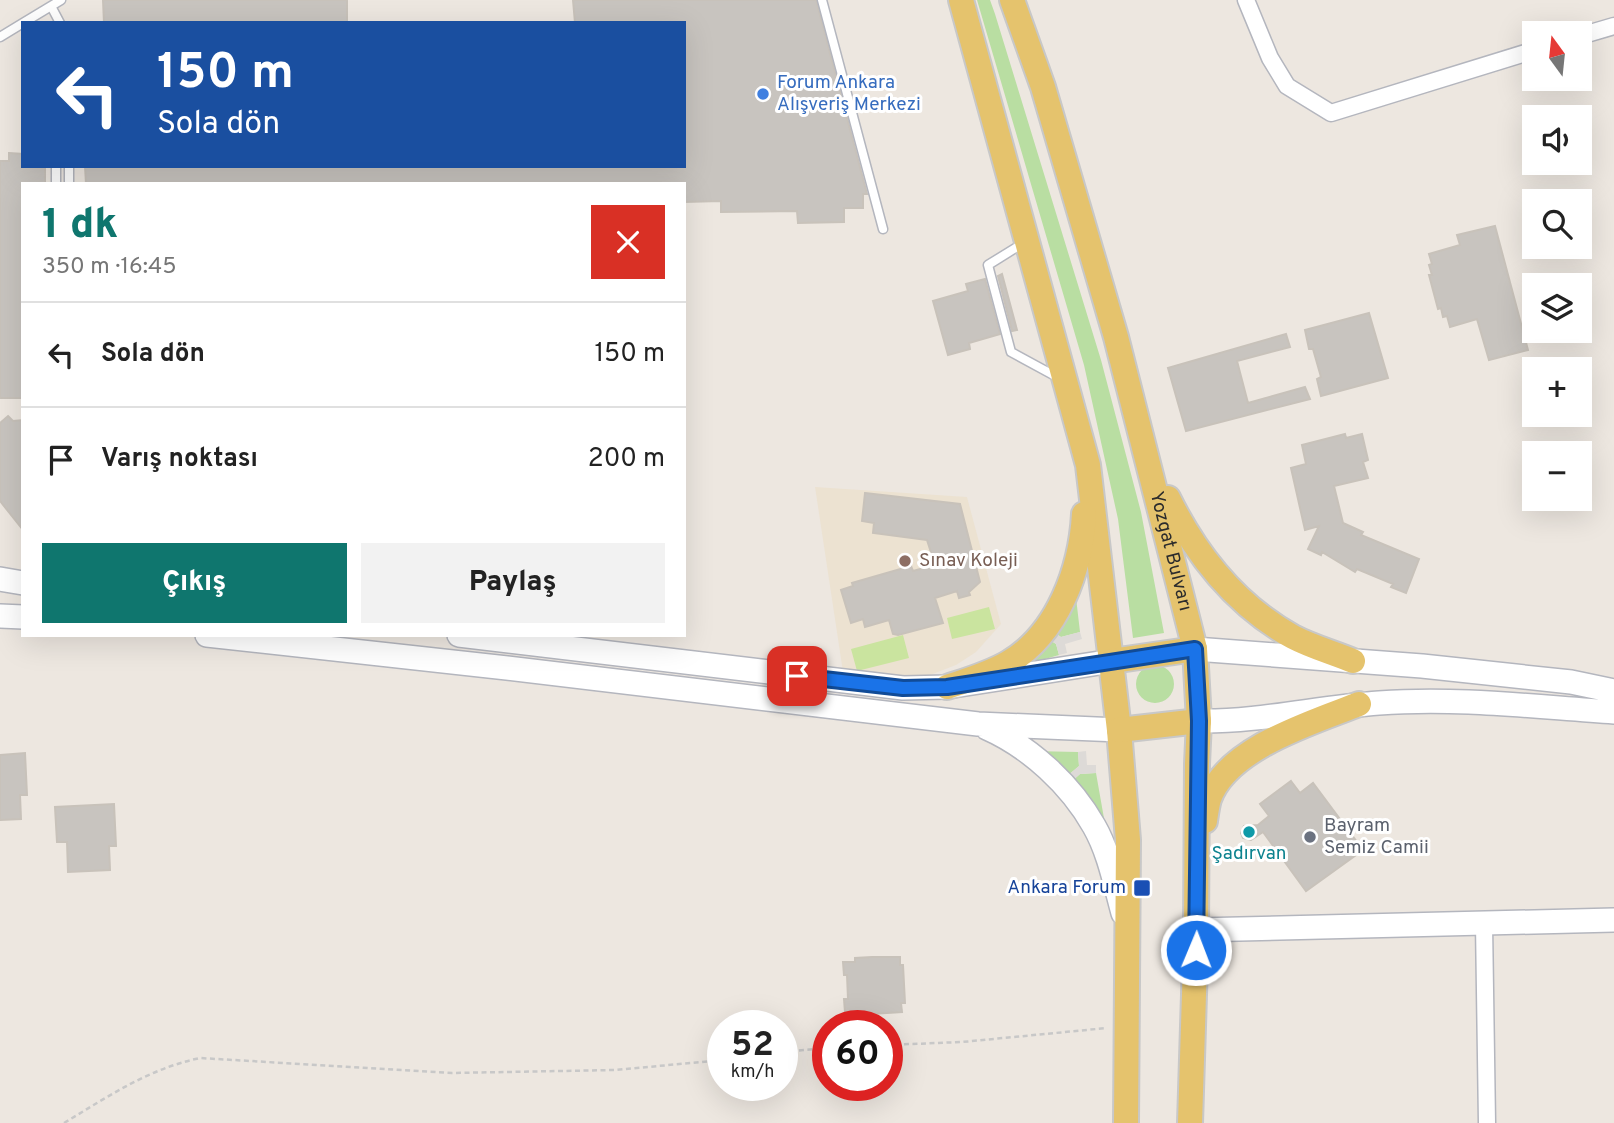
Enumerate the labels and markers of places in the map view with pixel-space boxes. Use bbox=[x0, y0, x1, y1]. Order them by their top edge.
place label: Forum Ankara Alışveriş Merkezi bbox=[777, 71, 921, 117]
marker: Forum Ankara Alışveriş Merkezi bbox=[755, 86, 771, 102]
place label: Sınav Koleji bbox=[919, 549, 1018, 573]
marker: Sınav Koleji bbox=[897, 553, 913, 569]
pin bbox=[767, 646, 827, 706]
place label: Bayram Semiz Camii bbox=[1324, 814, 1429, 860]
marker: Şadırvan bbox=[1241, 824, 1257, 840]
marker: Bayram Semiz Camii bbox=[1302, 829, 1318, 845]
place label: Şadırvan bbox=[1211, 842, 1287, 866]
place label: Ankara Forum bbox=[1007, 876, 1126, 900]
marker: Ankara Forum bbox=[1132, 878, 1152, 898]

